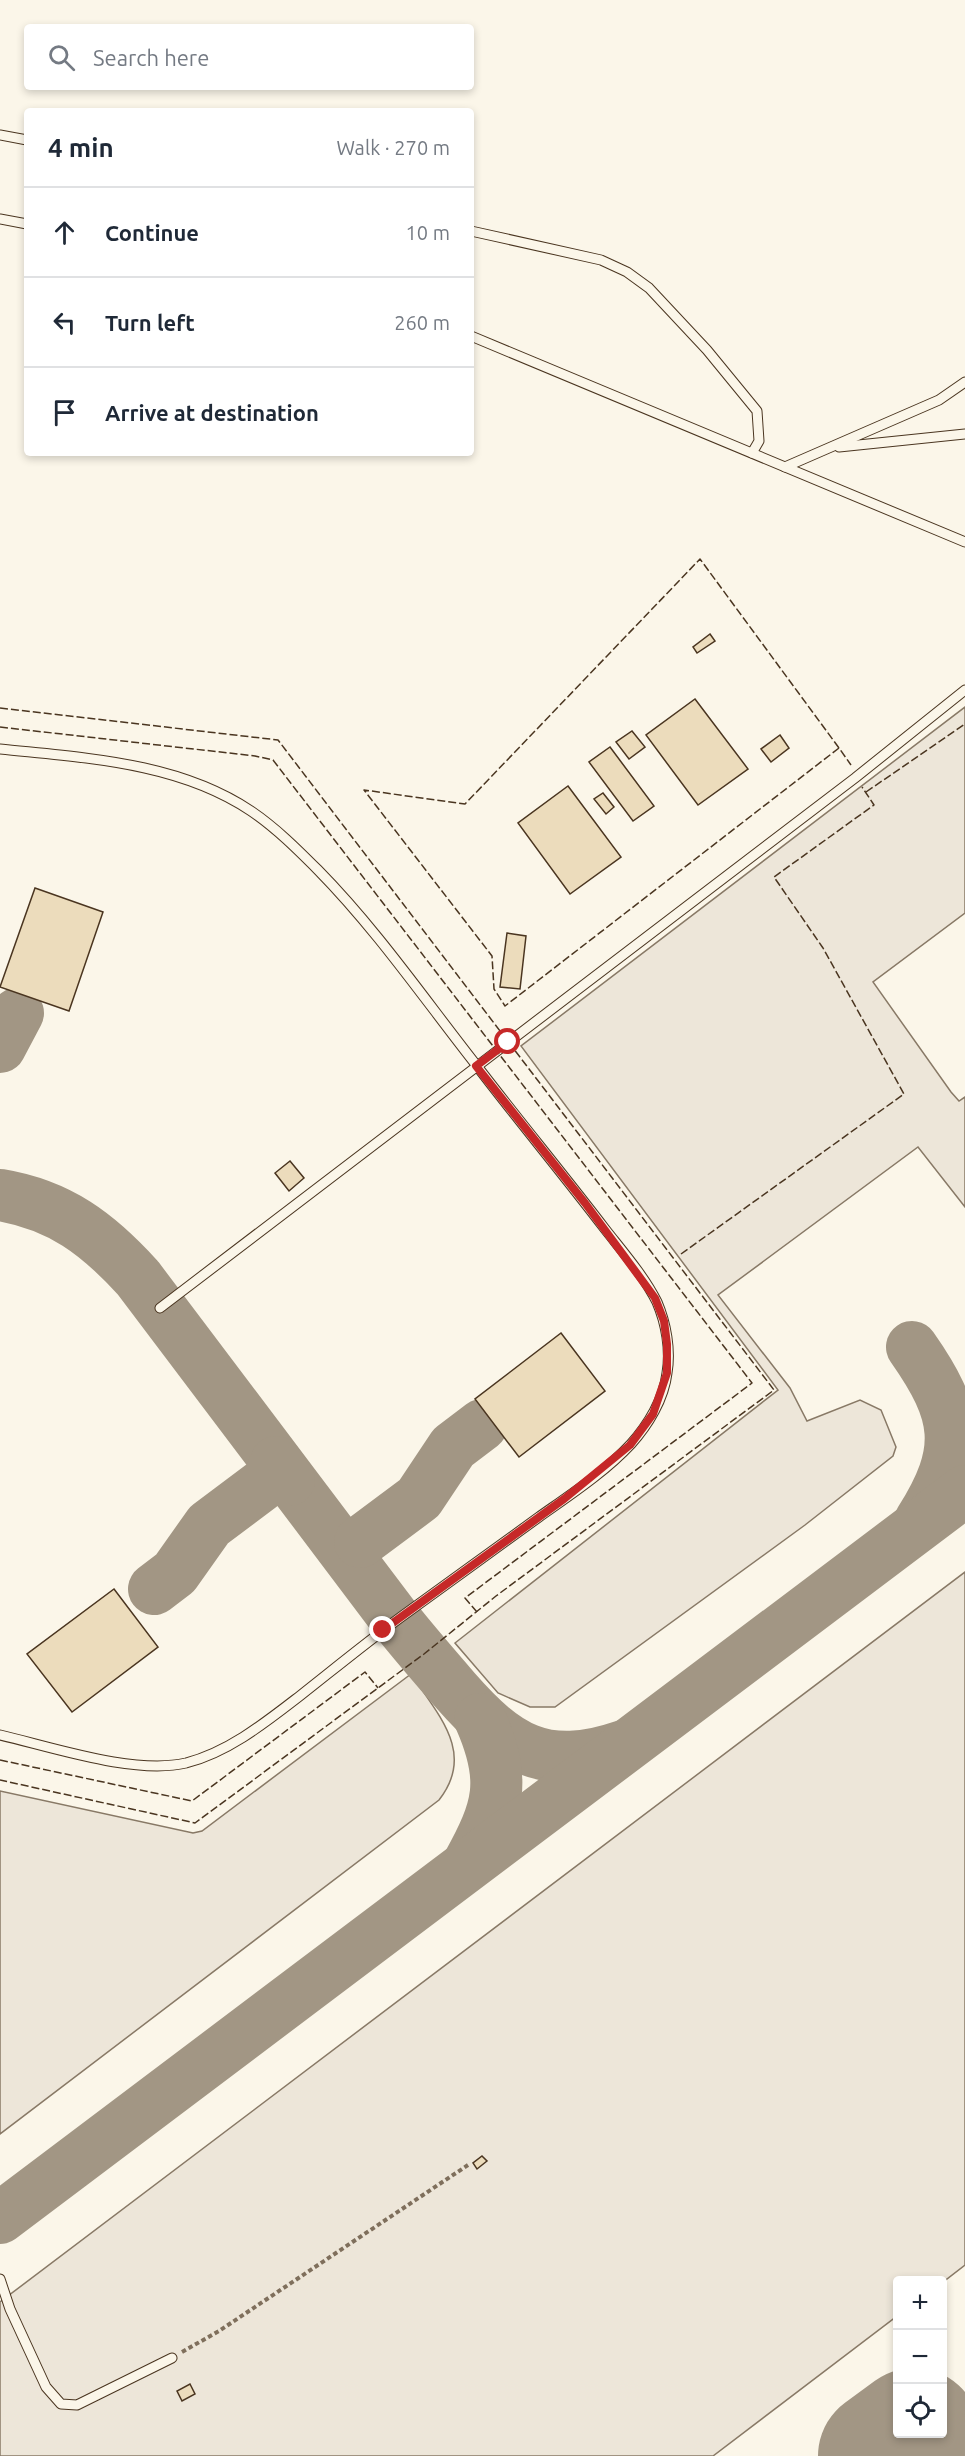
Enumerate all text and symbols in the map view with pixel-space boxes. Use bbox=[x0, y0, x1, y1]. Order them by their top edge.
search box bbox=[24, 24, 474, 90]
icon: search bbox=[45, 41, 78, 74]
text: Search here bbox=[93, 45, 209, 70]
text: 4 min bbox=[48, 133, 114, 162]
text: Walk · 270 m bbox=[337, 136, 450, 159]
icon: ahead bbox=[48, 216, 81, 249]
text: Continue bbox=[105, 220, 199, 245]
text: 10 m bbox=[406, 221, 450, 244]
icon: left bbox=[48, 306, 81, 339]
text: Turn left bbox=[105, 310, 195, 335]
text: 260 m bbox=[394, 311, 450, 334]
icon: arrive bbox=[48, 396, 81, 429]
text: Arrive at destination bbox=[105, 400, 319, 425]
route start bbox=[494, 1028, 520, 1054]
route end bbox=[369, 1616, 395, 1642]
map controls bbox=[893, 2276, 947, 2438]
button: + bbox=[893, 2276, 947, 2330]
button: − bbox=[893, 2330, 947, 2384]
button: locate bbox=[893, 2384, 947, 2438]

